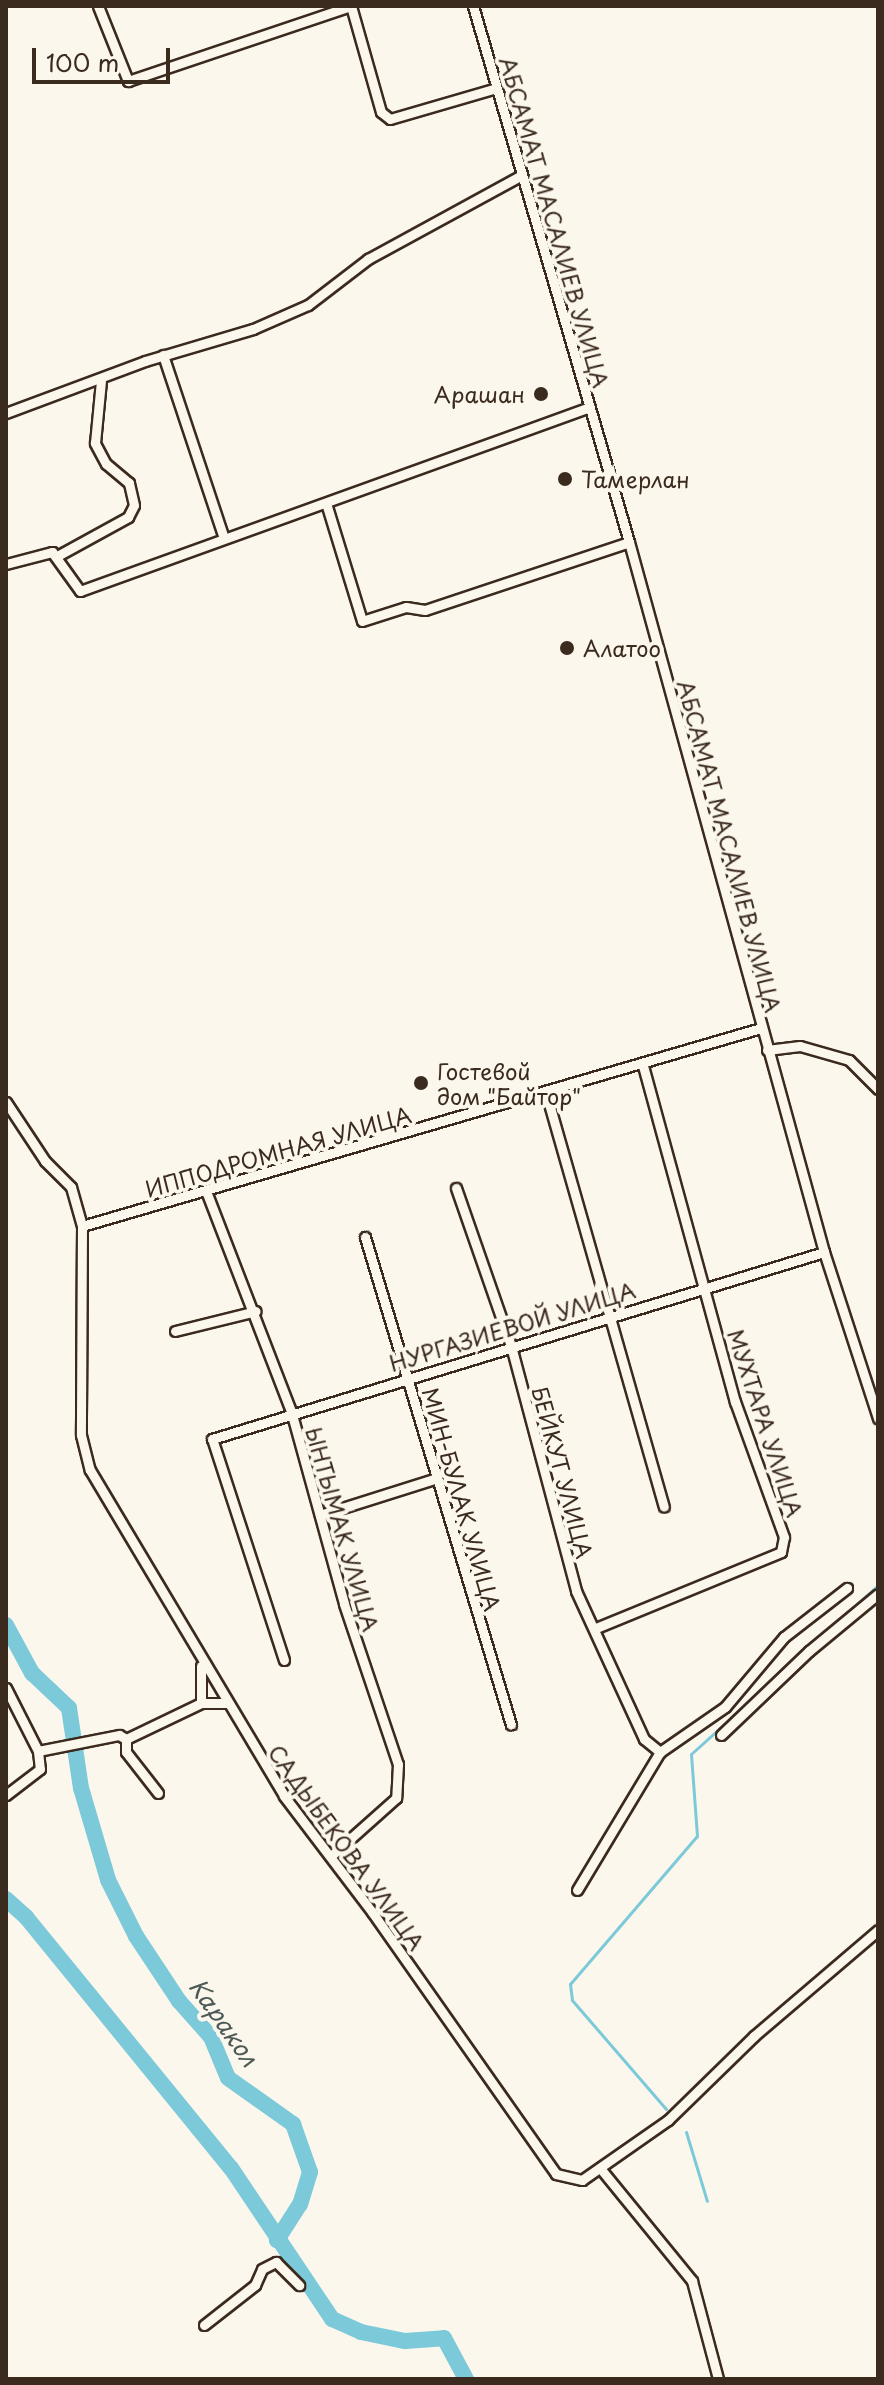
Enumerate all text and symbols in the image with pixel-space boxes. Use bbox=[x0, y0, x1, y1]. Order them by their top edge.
scale bar bbox=[36, 32, 174, 82]
text: 100 m bbox=[46, 44, 119, 80]
street label: АБСАМАТ МАСАЛИЕВ УЛИЦА bbox=[495, 54, 615, 390]
place label: Арашан bbox=[434, 381, 525, 407]
marker: Арашан bbox=[532, 385, 550, 403]
place label: Тамерлан bbox=[581, 466, 689, 492]
marker: Тамерлан bbox=[556, 470, 574, 488]
place label: Алатоо bbox=[583, 635, 661, 661]
marker: Алатоо bbox=[558, 639, 576, 657]
street label: АБСАМАТ МАСАЛИЕВ УЛИЦА bbox=[673, 678, 787, 1014]
place label: Гостевой дом "Байтор" bbox=[437, 1057, 582, 1108]
marker: Гостевой дом "Байтор" bbox=[412, 1074, 430, 1092]
street label: ИППОДРОМНАЯ УЛИЦА bbox=[142, 1100, 414, 1202]
street label: НУРГАЗИЕВОЙ УЛИЦА bbox=[385, 1276, 639, 1376]
street label: МУХТАРА УЛИЦА bbox=[723, 1326, 809, 1520]
street label: БЕЙКУТ УЛИЦА bbox=[527, 1382, 599, 1562]
street label: МИН-БУЛАК УЛИЦА bbox=[418, 1384, 506, 1614]
street label: ЫНТЫМАК УЛИЦА bbox=[301, 1424, 385, 1634]
street label: САДЫБЕКОВА УЛИЦА bbox=[264, 1739, 430, 1955]
water label: Каракол bbox=[183, 1973, 265, 2071]

